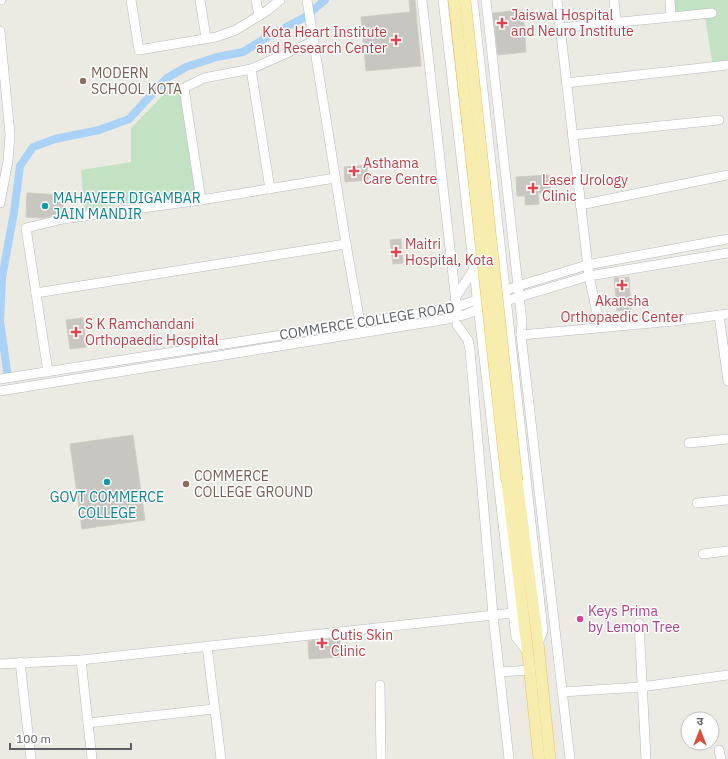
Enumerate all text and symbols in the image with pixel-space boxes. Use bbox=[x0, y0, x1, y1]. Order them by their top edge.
place label: Jaiswal Hospital and Neuro Institute bbox=[511, 6, 634, 40]
marker: Jaiswal Hospital and Neuro Institute bbox=[496, 17, 508, 29]
place label: Kota Heart Institute and Research Center bbox=[256, 23, 387, 57]
marker: Kota Heart Institute and Research Center bbox=[390, 34, 402, 46]
place label: MODERN SCHOOL KOTA bbox=[91, 64, 182, 98]
marker: MODERN SCHOOL KOTA bbox=[78, 76, 88, 86]
place label: Asthama Care Centre bbox=[363, 154, 438, 188]
marker: Asthama Care Centre bbox=[348, 165, 360, 177]
place label: Laser Urology Clinic bbox=[542, 171, 628, 205]
marker: Laser Urology Clinic bbox=[527, 182, 539, 194]
place label: MAHAVEER DIGAMBAR JAIN MANDIR bbox=[53, 189, 201, 223]
marker: MAHAVEER DIGAMBAR JAIN MANDIR bbox=[40, 201, 50, 211]
place label: Maitri Hospital, Kota bbox=[405, 235, 494, 269]
marker: Maitri Hospital, Kota bbox=[390, 246, 402, 258]
marker: Akansha Orthopaedic Center bbox=[616, 279, 628, 291]
place label: Akansha Orthopaedic Center bbox=[560, 292, 684, 326]
street label: COMMERCE COLLEGE ROAD bbox=[278, 298, 456, 344]
place label: S K Ramchandani Orthopaedic Hospital bbox=[85, 315, 219, 349]
marker: S K Ramchandani Orthopaedic Hospital bbox=[70, 326, 82, 338]
place label: COMMERCE COLLEGE GROUND bbox=[194, 467, 313, 501]
marker: GOVT COMMERCE COLLEGE bbox=[102, 477, 112, 487]
marker: COMMERCE COLLEGE GROUND bbox=[181, 479, 191, 489]
place label: GOVT COMMERCE COLLEGE bbox=[50, 488, 164, 522]
place label: Keys Prima by Lemon Tree bbox=[588, 602, 680, 636]
marker: Keys Prima by Lemon Tree bbox=[575, 614, 585, 624]
place label: Cutis Skin Clinic bbox=[331, 626, 393, 660]
marker: Cutis Skin Clinic bbox=[316, 637, 328, 649]
north arrow bbox=[680, 711, 720, 751]
text: उ bbox=[697, 714, 704, 728]
scale bar bbox=[10, 725, 131, 751]
text: 100 m bbox=[16, 731, 51, 746]

